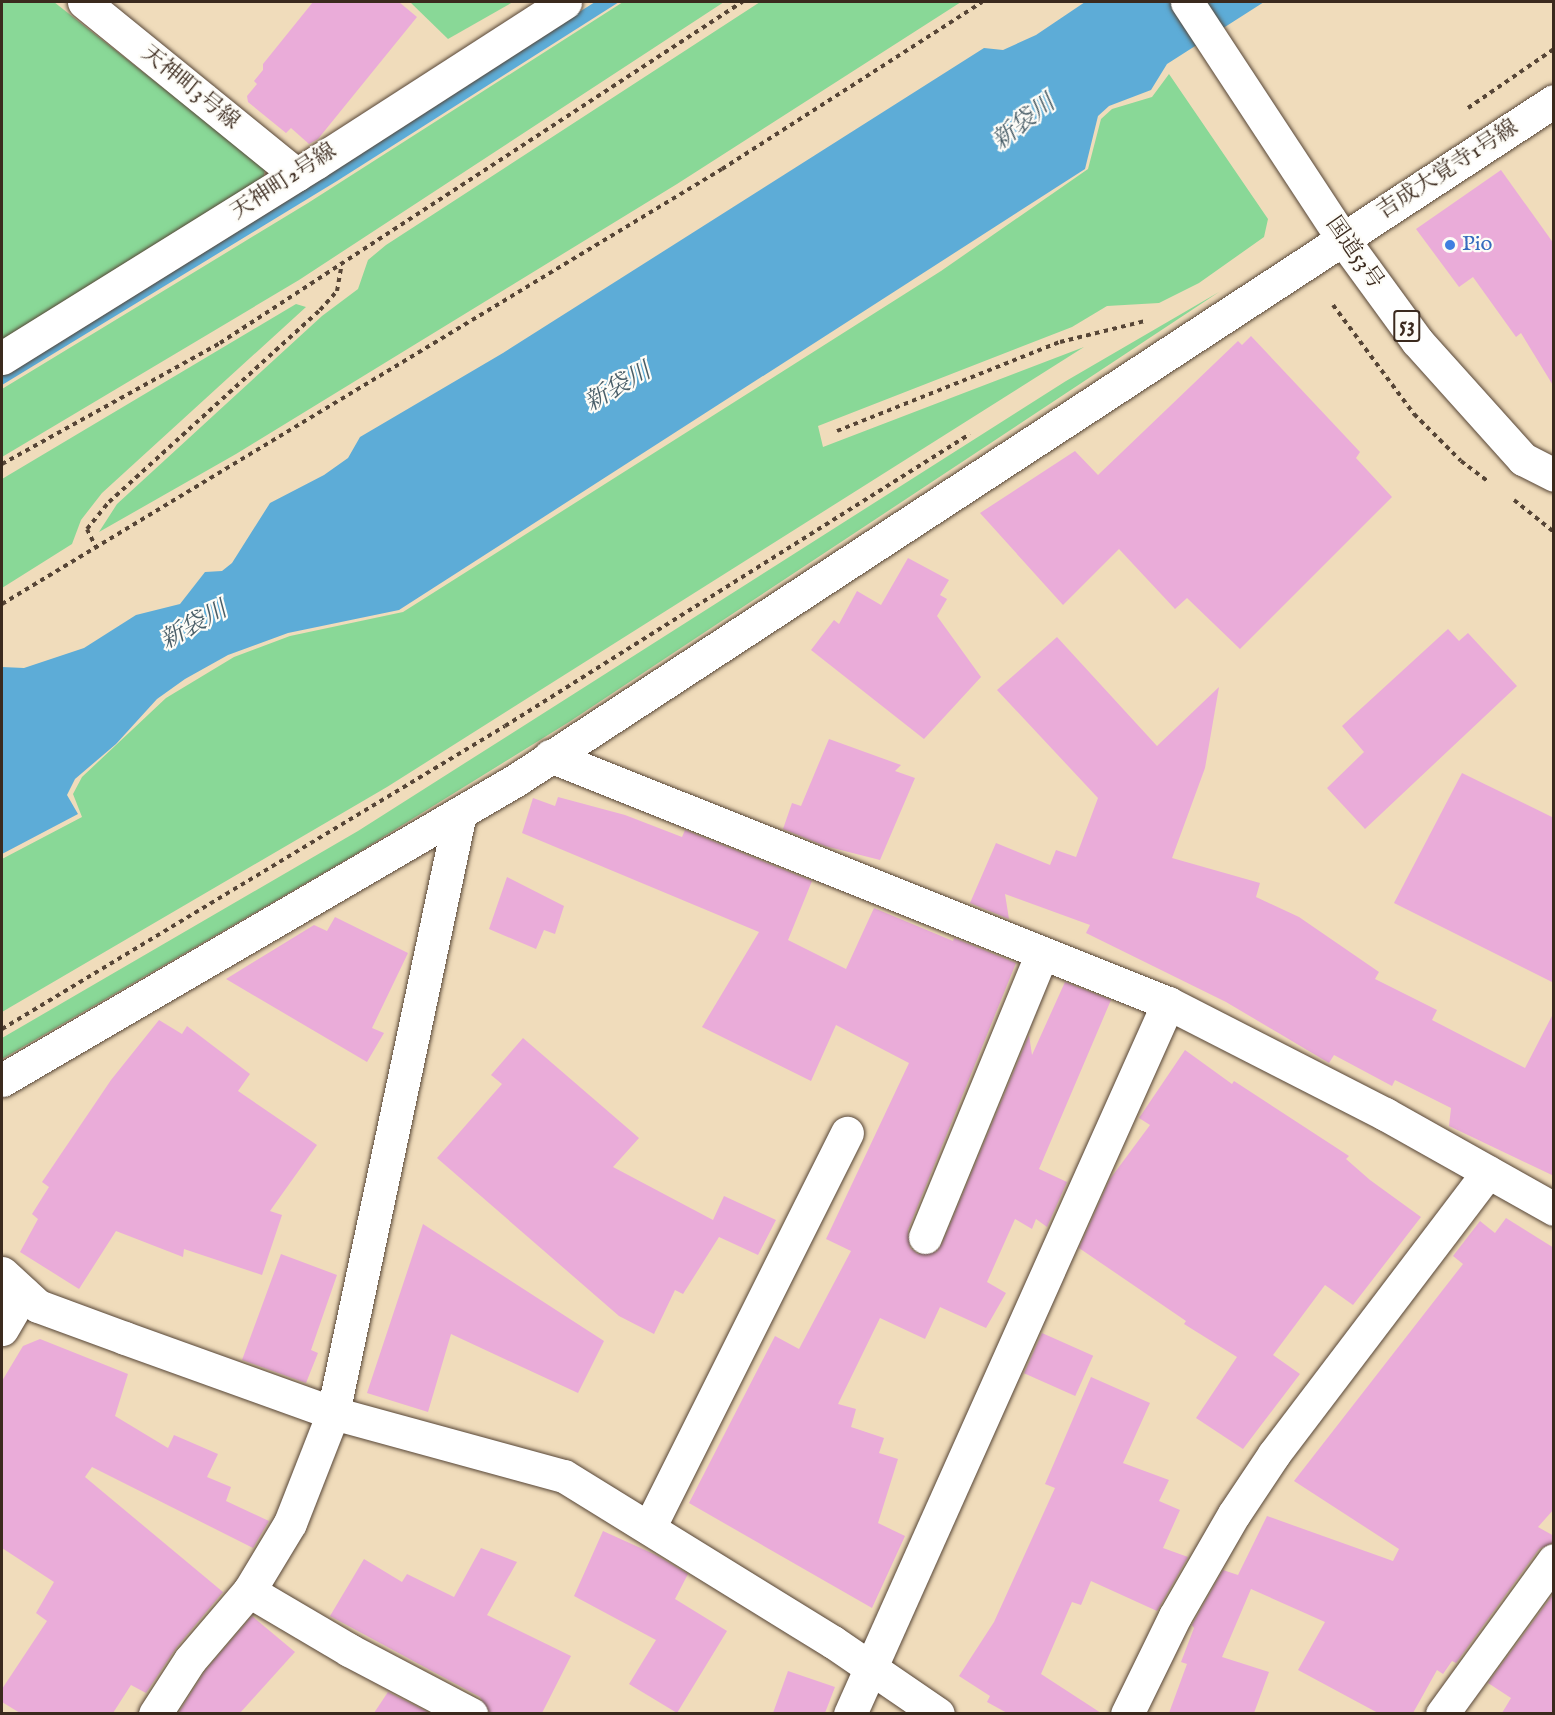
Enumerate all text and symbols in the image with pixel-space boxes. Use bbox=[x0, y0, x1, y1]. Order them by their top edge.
street label: 天神町3号線 bbox=[136, 41, 244, 135]
water label: 新袋川 bbox=[987, 89, 1061, 157]
street label: 吉成大覚寺1号線 bbox=[1373, 115, 1523, 225]
street label: 天神町2号線 bbox=[226, 138, 342, 226]
street label: 国道53号 bbox=[1320, 212, 1388, 294]
place label: Pio bbox=[1462, 232, 1492, 258]
marker: Pio bbox=[1443, 238, 1457, 252]
road number: 53 bbox=[1392, 308, 1422, 344]
water label: 新袋川 bbox=[580, 358, 656, 418]
water label: 新袋川 bbox=[156, 596, 232, 656]

